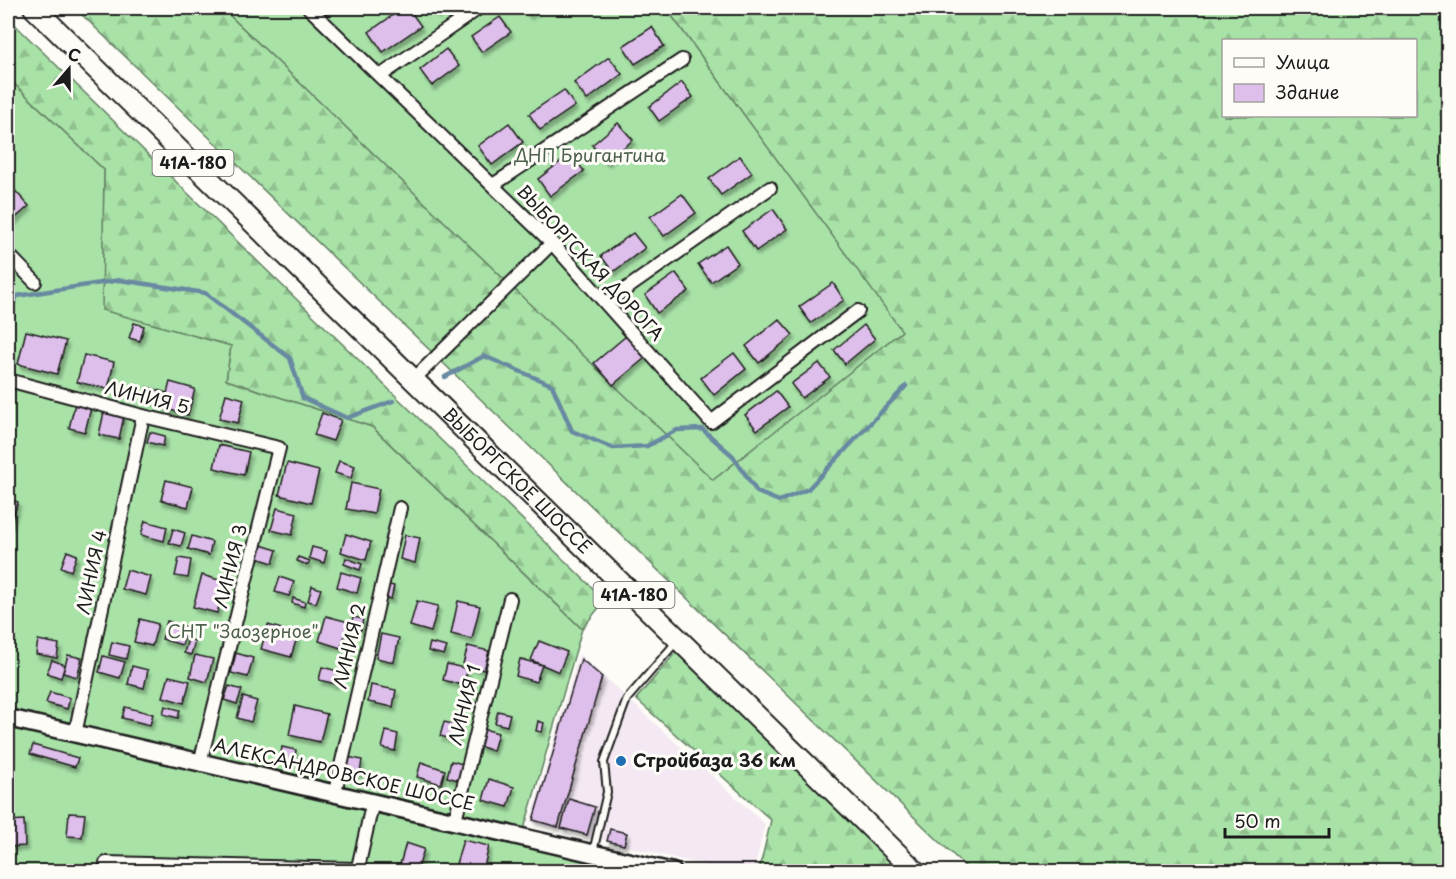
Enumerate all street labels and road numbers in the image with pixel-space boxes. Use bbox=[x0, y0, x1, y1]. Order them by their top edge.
road number: 41А-180 bbox=[152, 150, 234, 176]
street label: ВЫБОРГСКАЯ ДОРОГА bbox=[511, 178, 671, 346]
street label: ЛИНИЯ 5 bbox=[102, 373, 192, 420]
street label: ВЫБОРГСКОЕ ШОССЕ bbox=[437, 400, 599, 559]
street label: ЛИНИЯ 3 bbox=[206, 521, 253, 610]
street label: ЛИНИЯ 4 bbox=[68, 527, 113, 616]
road number: 41А-180 bbox=[594, 582, 674, 608]
street label: ЛИНИЯ 2 bbox=[326, 600, 371, 691]
street label: ЛИНИЯ 1 bbox=[441, 662, 487, 748]
street label: АЛЕКСАНДРОВСКОЕ ШОССЕ bbox=[211, 730, 478, 817]

